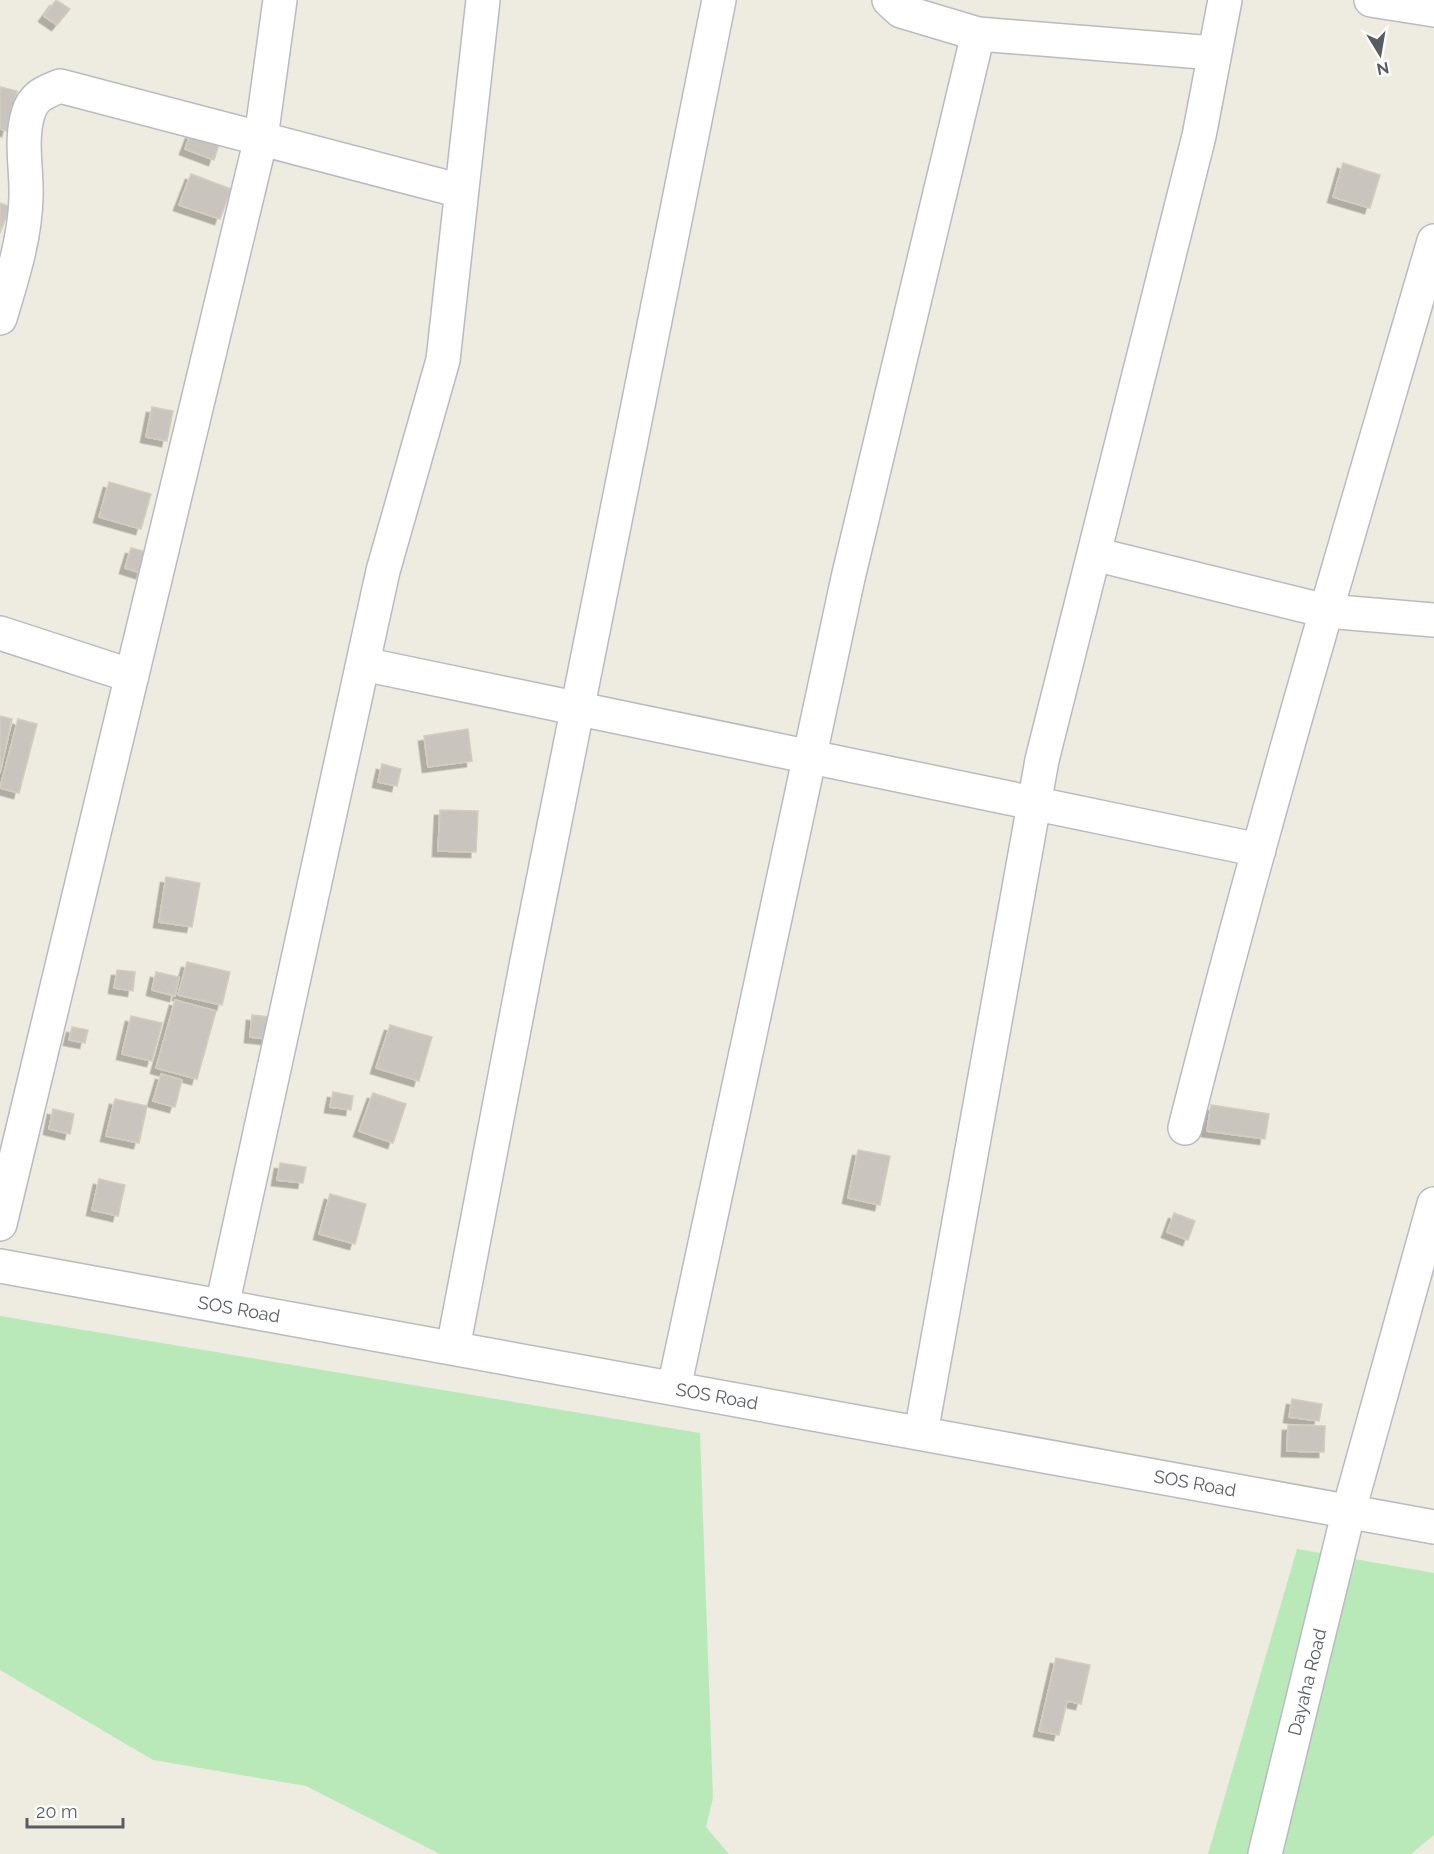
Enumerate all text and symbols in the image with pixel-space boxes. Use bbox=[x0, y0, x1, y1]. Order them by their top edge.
north arrow bbox=[1350, 24, 1410, 84]
text: N bbox=[1375, 58, 1391, 79]
street label: SOS Road bbox=[196, 1291, 282, 1327]
street label: SOS Road bbox=[674, 1378, 760, 1414]
street label: SOS Road bbox=[1152, 1465, 1238, 1501]
street label: Dayaha Road bbox=[1284, 1626, 1330, 1738]
scale bar bbox=[27, 1791, 123, 1829]
text: 20 m bbox=[36, 1801, 78, 1822]

